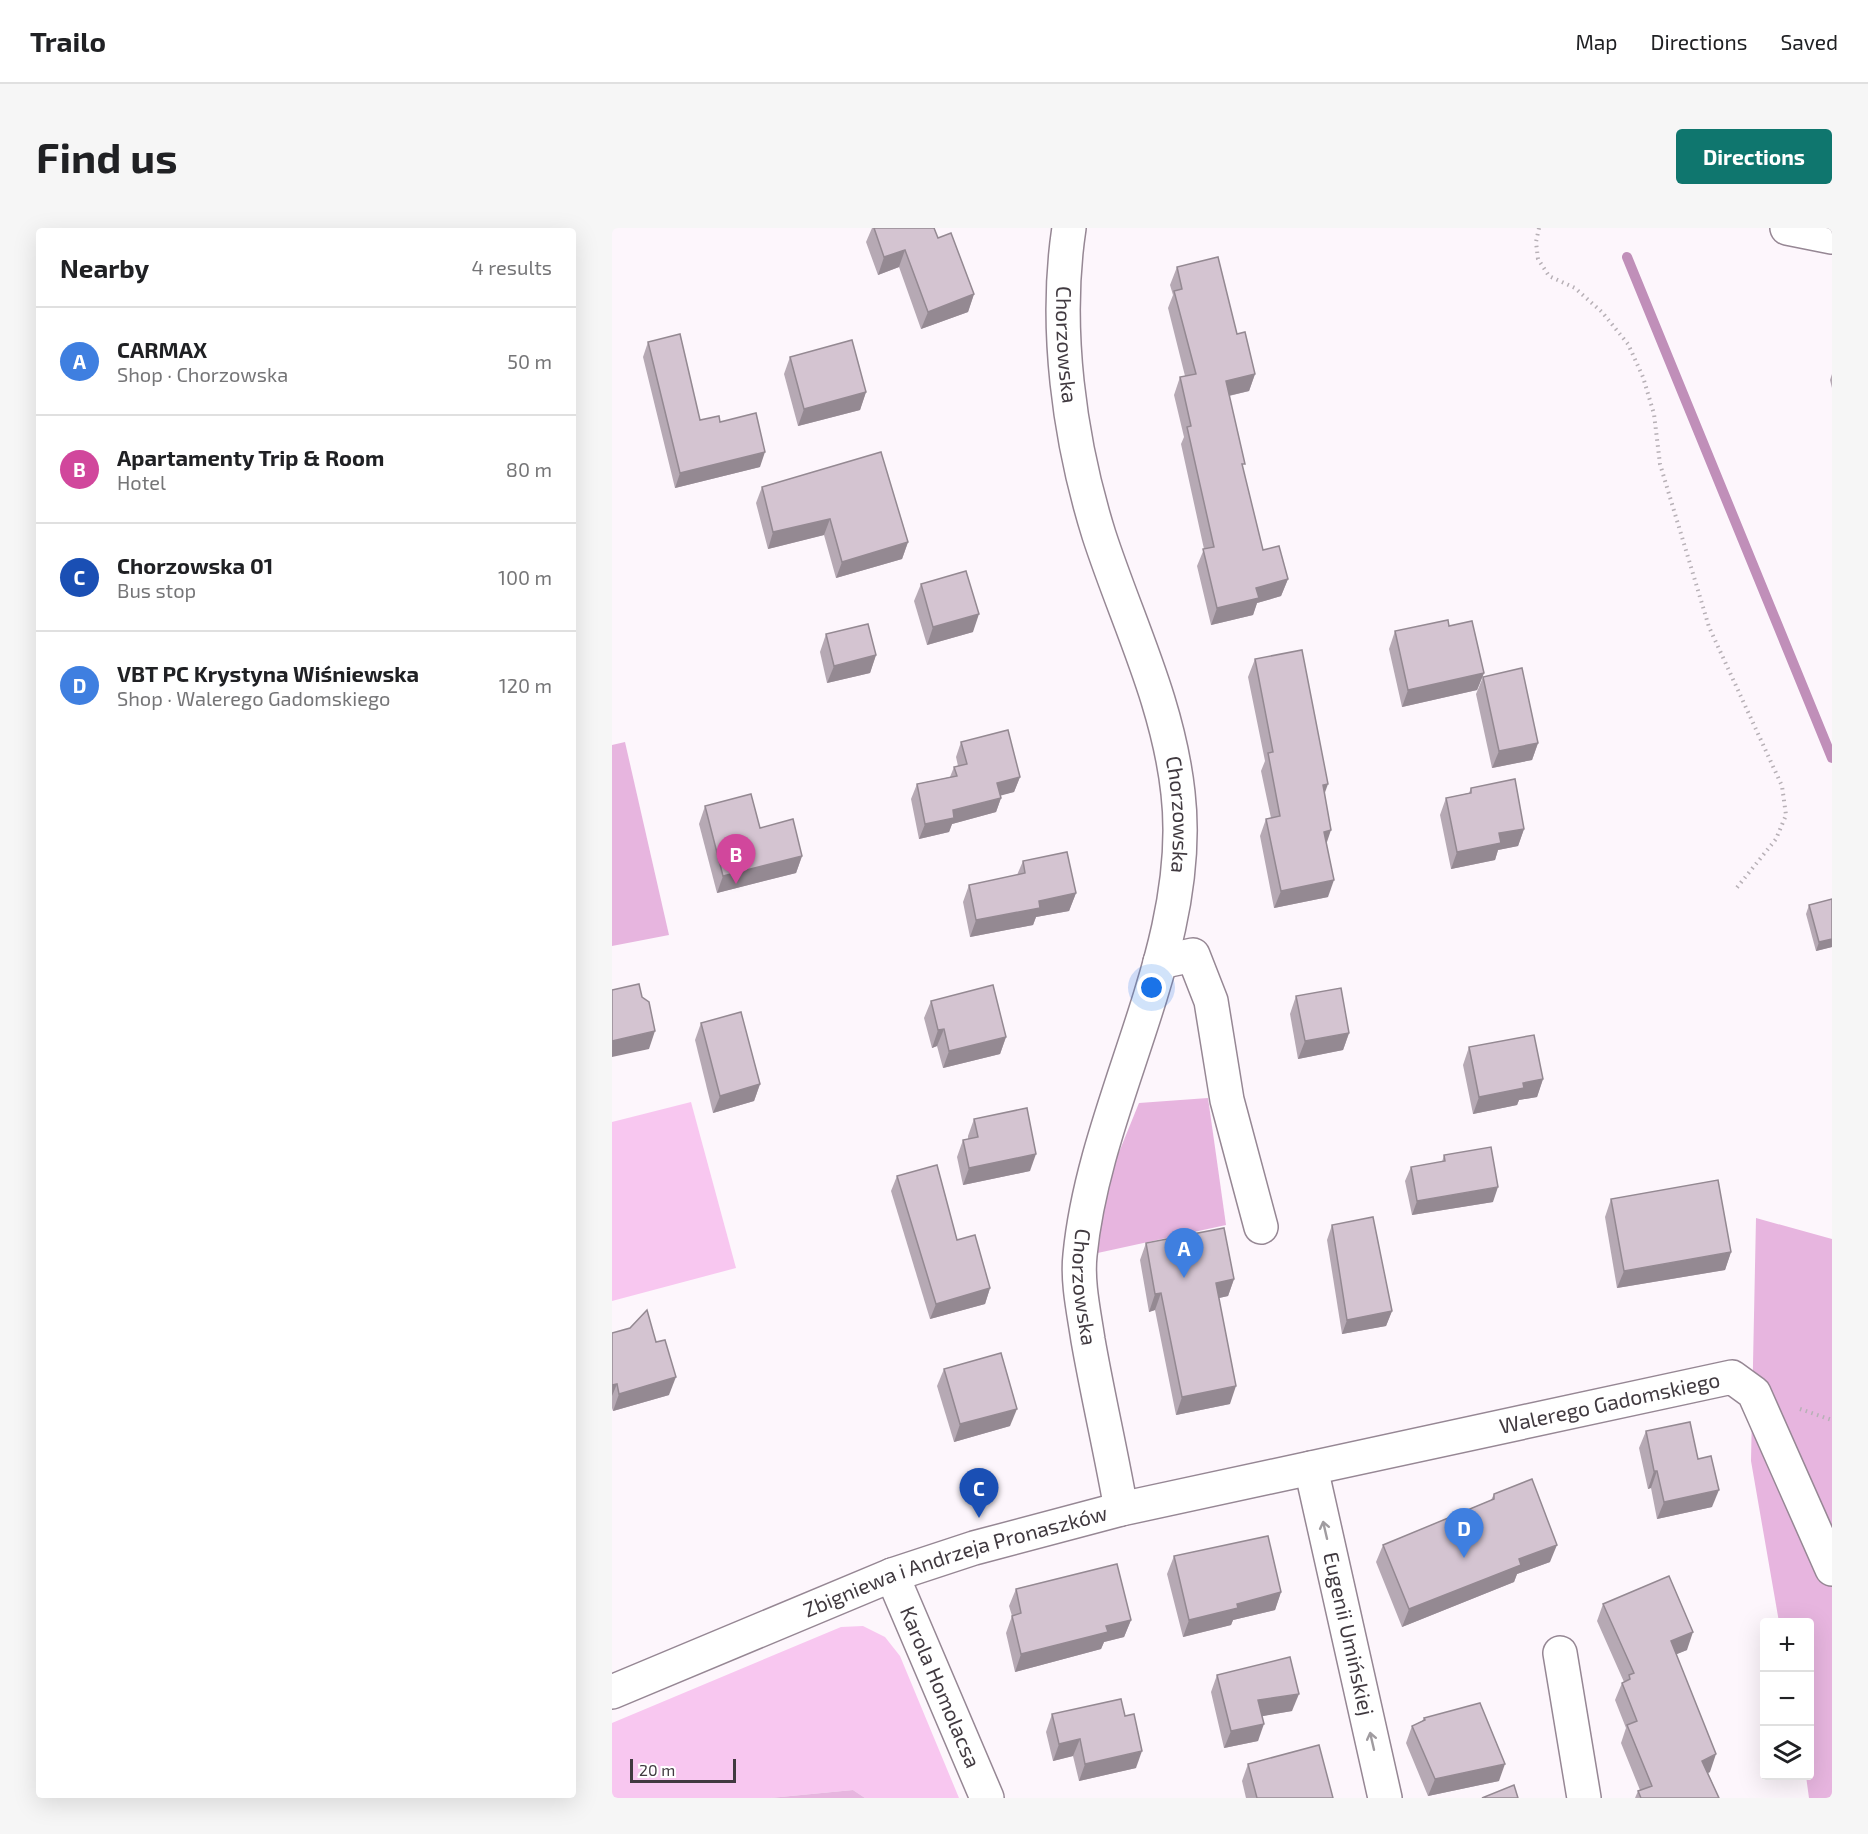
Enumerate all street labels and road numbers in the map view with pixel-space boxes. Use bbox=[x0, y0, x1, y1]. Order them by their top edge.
street label: Chorzowska bbox=[1052, 286, 1083, 405]
street label: Chorzowska bbox=[1162, 754, 1194, 874]
street label: Chorzowska bbox=[1068, 1227, 1103, 1347]
street label: Walerego Gadomskiego bbox=[1497, 1366, 1722, 1438]
street label: Zbigniewa i Andrzeja Pronaszków bbox=[799, 1499, 1110, 1622]
street label: Eugenii Umińskiej bbox=[1319, 1549, 1380, 1718]
street label: Karola Homolacsa bbox=[896, 1602, 987, 1771]

